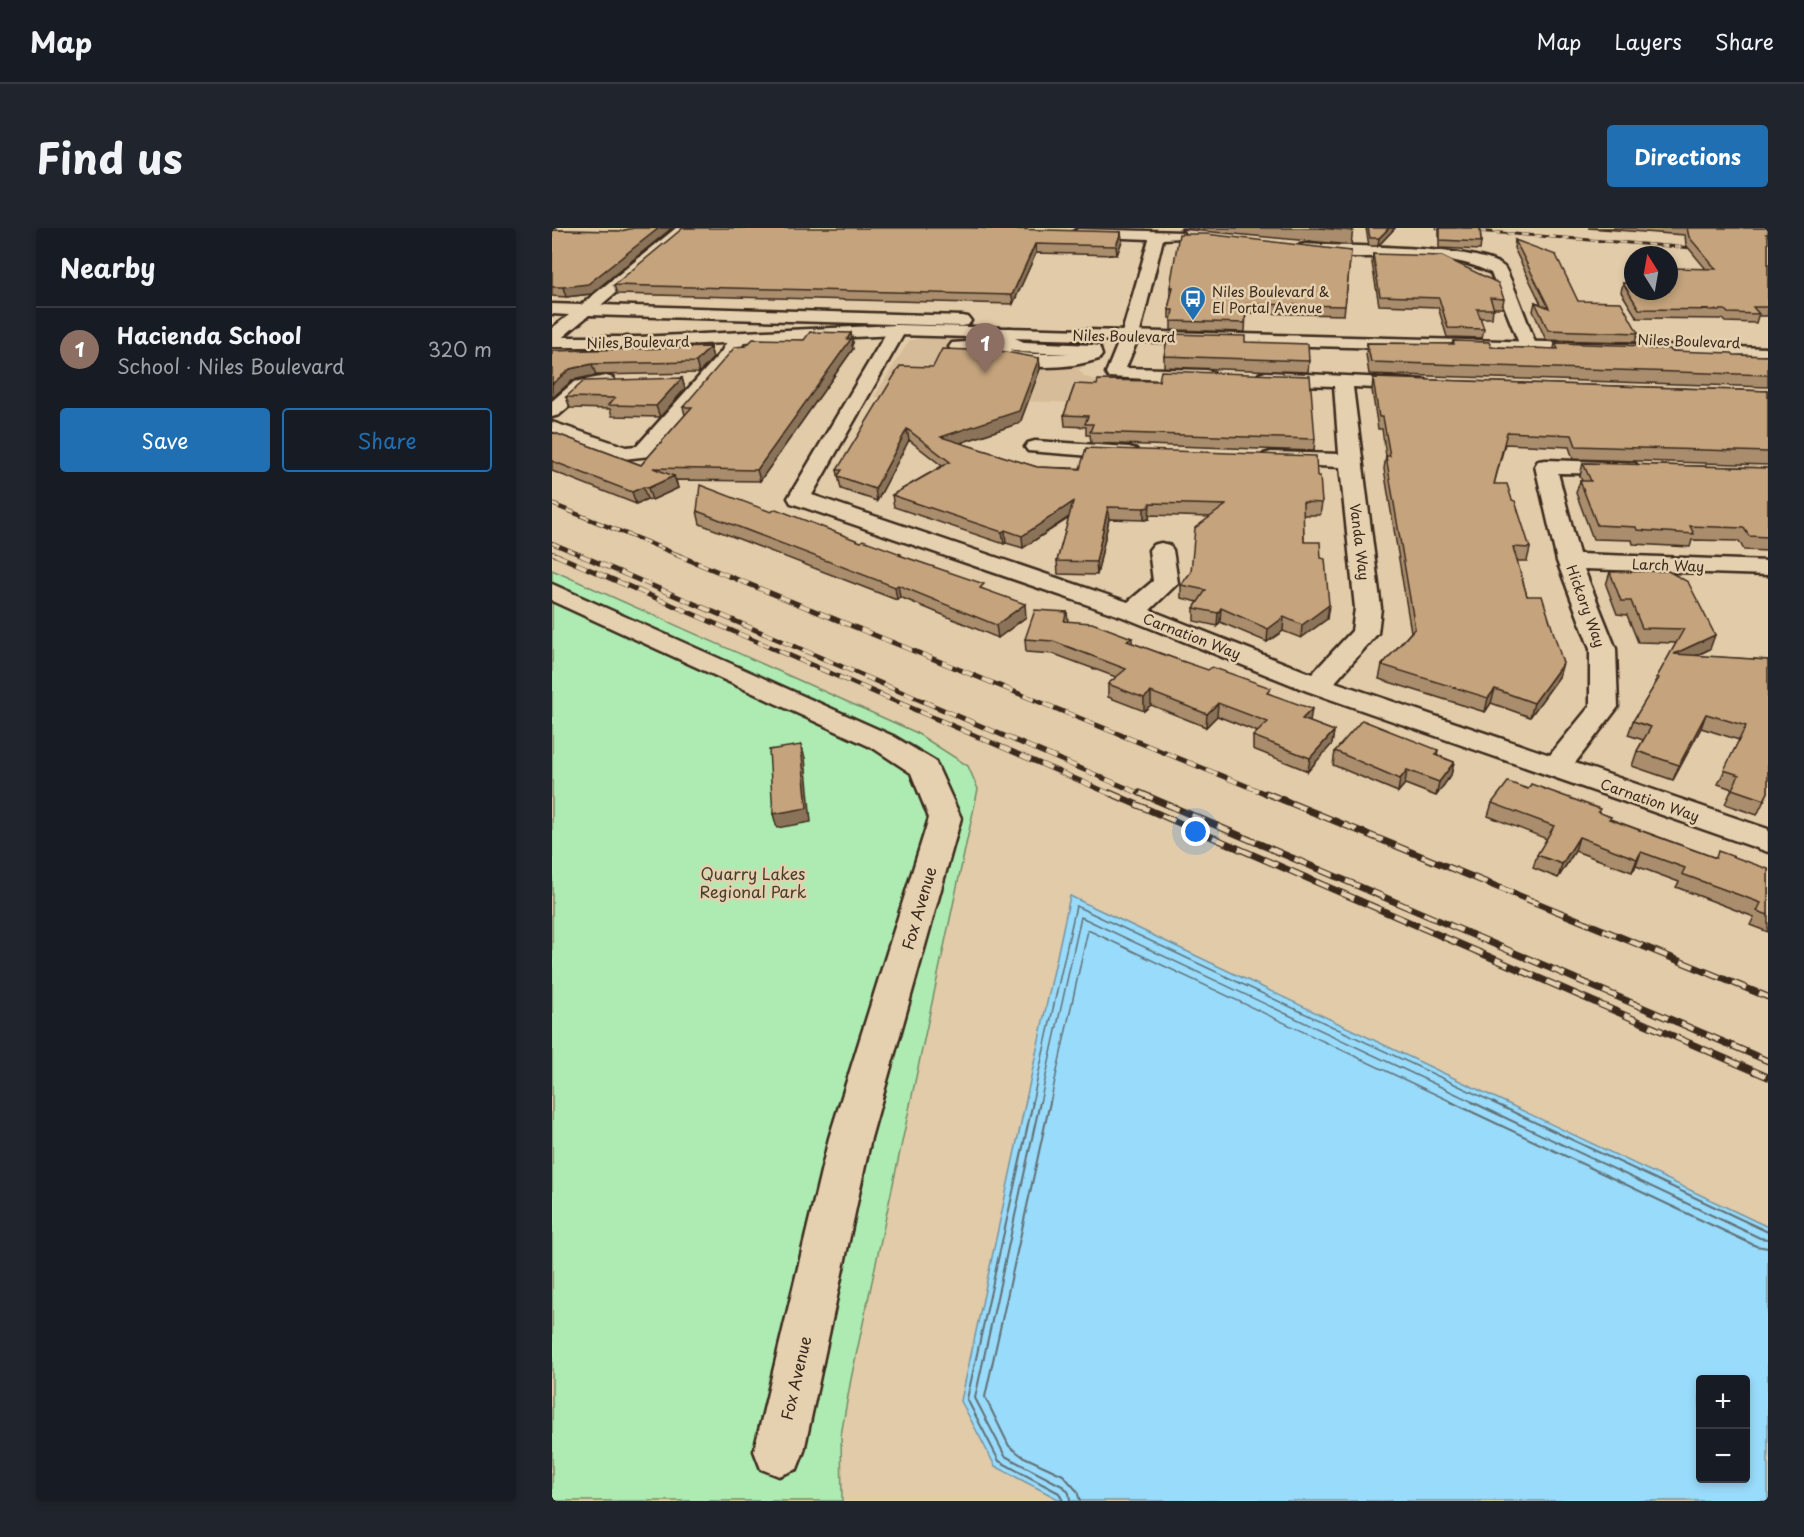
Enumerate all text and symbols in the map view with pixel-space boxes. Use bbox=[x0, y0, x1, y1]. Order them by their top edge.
text: Map bbox=[30, 20, 92, 63]
text: Map bbox=[1537, 25, 1581, 57]
text: Layers bbox=[1614, 25, 1682, 57]
text: Share bbox=[1715, 25, 1774, 57]
text: Find us bbox=[36, 125, 183, 188]
button: Directions bbox=[1607, 125, 1768, 187]
north arrow bbox=[1624, 246, 1678, 300]
text: Nearby bbox=[60, 248, 155, 287]
place label: Niles Boulevard & El Portal Avenue bbox=[1212, 281, 1330, 318]
bus stop icon: Niles Boulevard & El Portal Avenue bbox=[1178, 284, 1208, 322]
text: Hacienda School bbox=[117, 318, 301, 351]
pin: 1 bbox=[966, 324, 1004, 373]
street label: Niles Boulevard bbox=[1072, 325, 1176, 347]
street label: Niles Boulevard bbox=[1637, 329, 1741, 353]
street label: Niles Boulevard bbox=[586, 331, 690, 353]
text: 1 bbox=[75, 334, 84, 364]
text: 320 m bbox=[428, 334, 492, 364]
text: School · Niles Boulevard bbox=[117, 351, 345, 381]
button: Save bbox=[60, 408, 270, 472]
button: Share bbox=[282, 408, 492, 472]
street label: Vanda Way bbox=[1345, 502, 1375, 582]
street label: Larch Way bbox=[1631, 553, 1705, 577]
street label: Hickory Way bbox=[1561, 562, 1611, 650]
street label: Carnation Way bbox=[1140, 608, 1244, 664]
street label: Carnation Way bbox=[1598, 773, 1702, 827]
your location bbox=[1181, 817, 1210, 846]
park label: Quarry Lakes Regional Park bbox=[700, 861, 807, 903]
street label: Fox Avenue bbox=[895, 863, 941, 952]
street label: Fox Avenue bbox=[774, 1333, 816, 1422]
map controls bbox=[1696, 1375, 1750, 1483]
button: + bbox=[1696, 1375, 1750, 1429]
button: − bbox=[1696, 1429, 1750, 1483]

